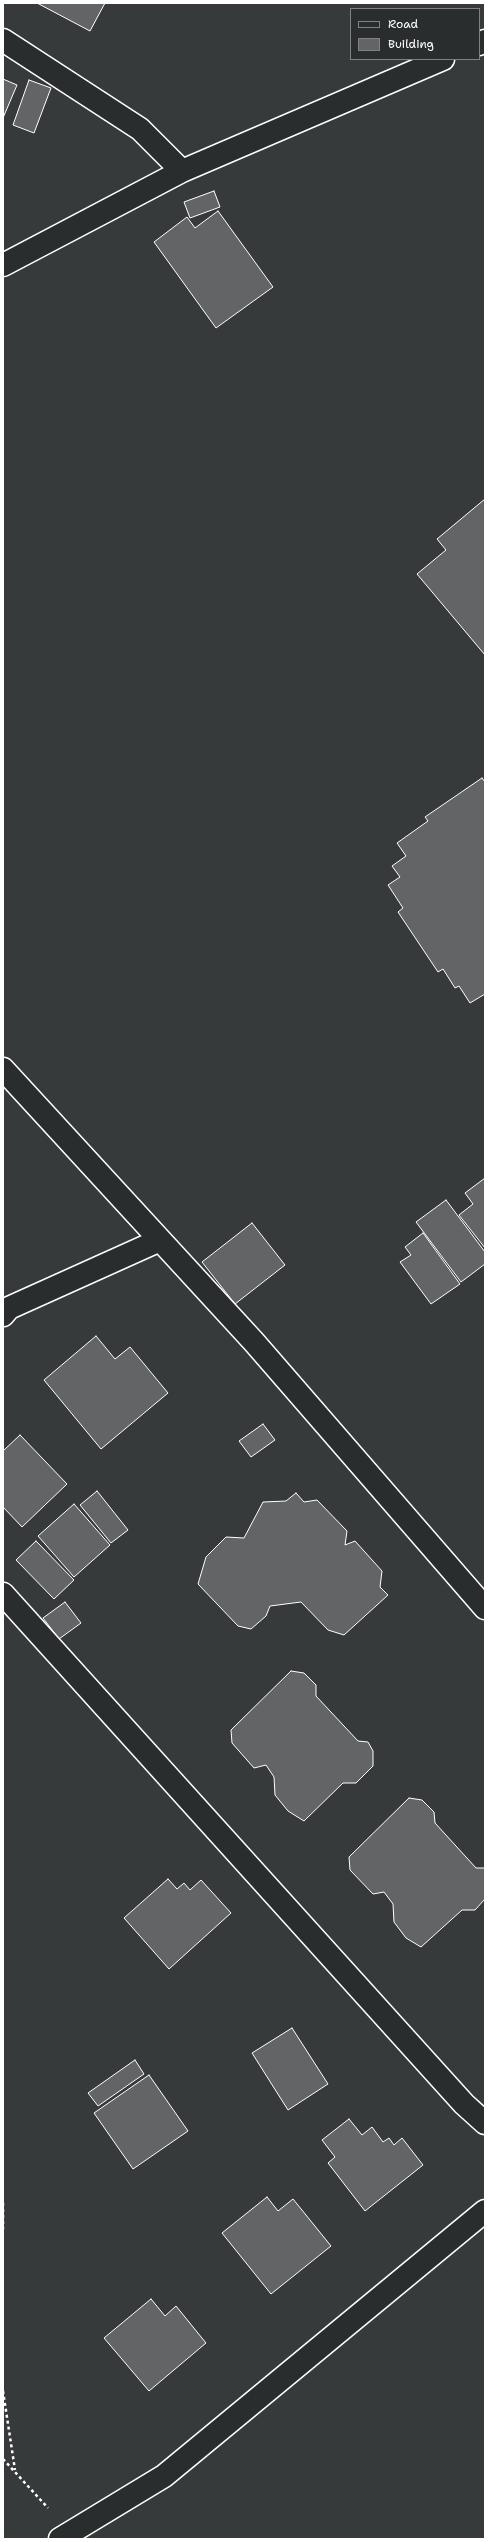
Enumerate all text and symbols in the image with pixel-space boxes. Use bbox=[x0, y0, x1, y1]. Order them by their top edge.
legend bbox=[350, 8, 480, 60]
text: Road bbox=[388, 16, 418, 32]
text: Building bbox=[388, 36, 434, 52]

